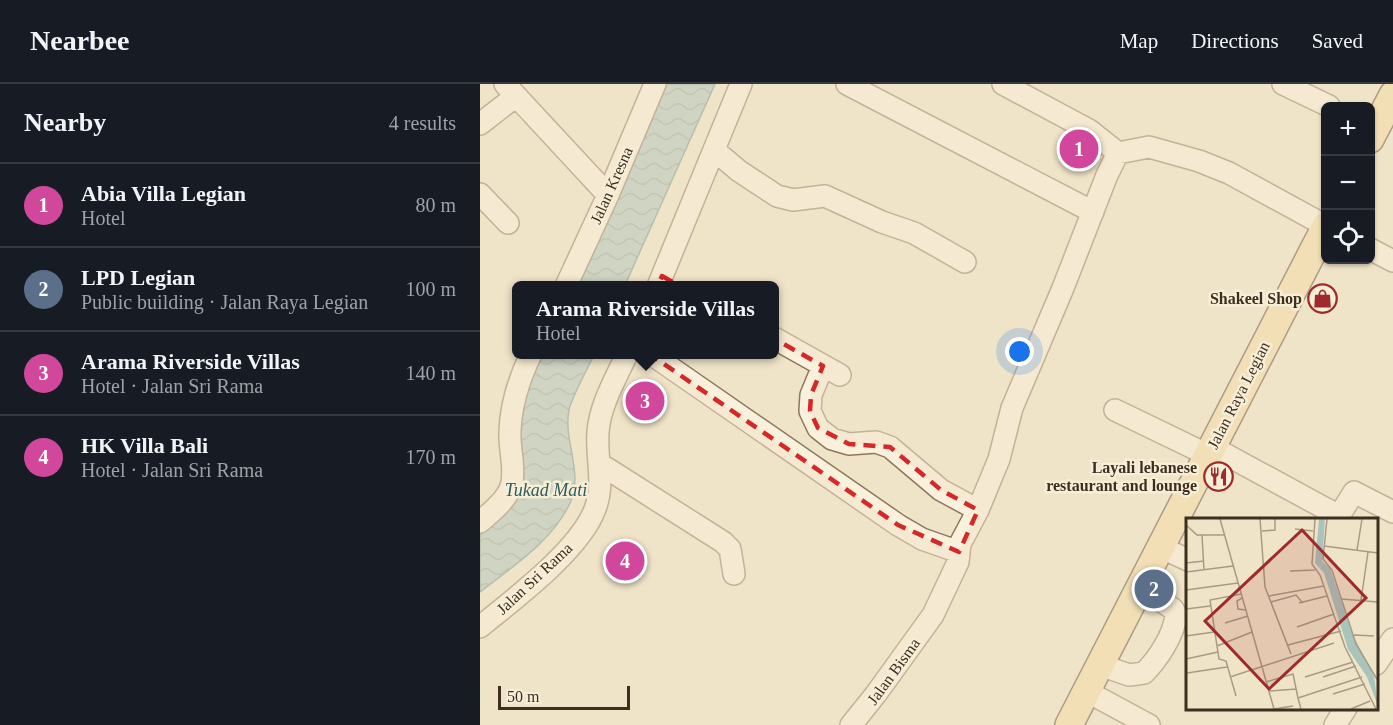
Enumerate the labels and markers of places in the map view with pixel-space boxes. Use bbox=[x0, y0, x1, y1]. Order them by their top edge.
pin: 1 bbox=[1060, 126, 1098, 172]
shop icon: Shakeel Shop bbox=[1307, 282, 1339, 314]
place label: Shakeel Shop bbox=[1210, 290, 1302, 308]
pin: 3 bbox=[626, 378, 664, 424]
place label: Layali lebanese restaurant and lounge bbox=[1046, 459, 1197, 495]
restaurant icon: Layali lebanese restaurant and lounge bbox=[1202, 460, 1234, 492]
pin: 4 bbox=[606, 538, 644, 584]
pin: 2 bbox=[1134, 566, 1174, 612]

